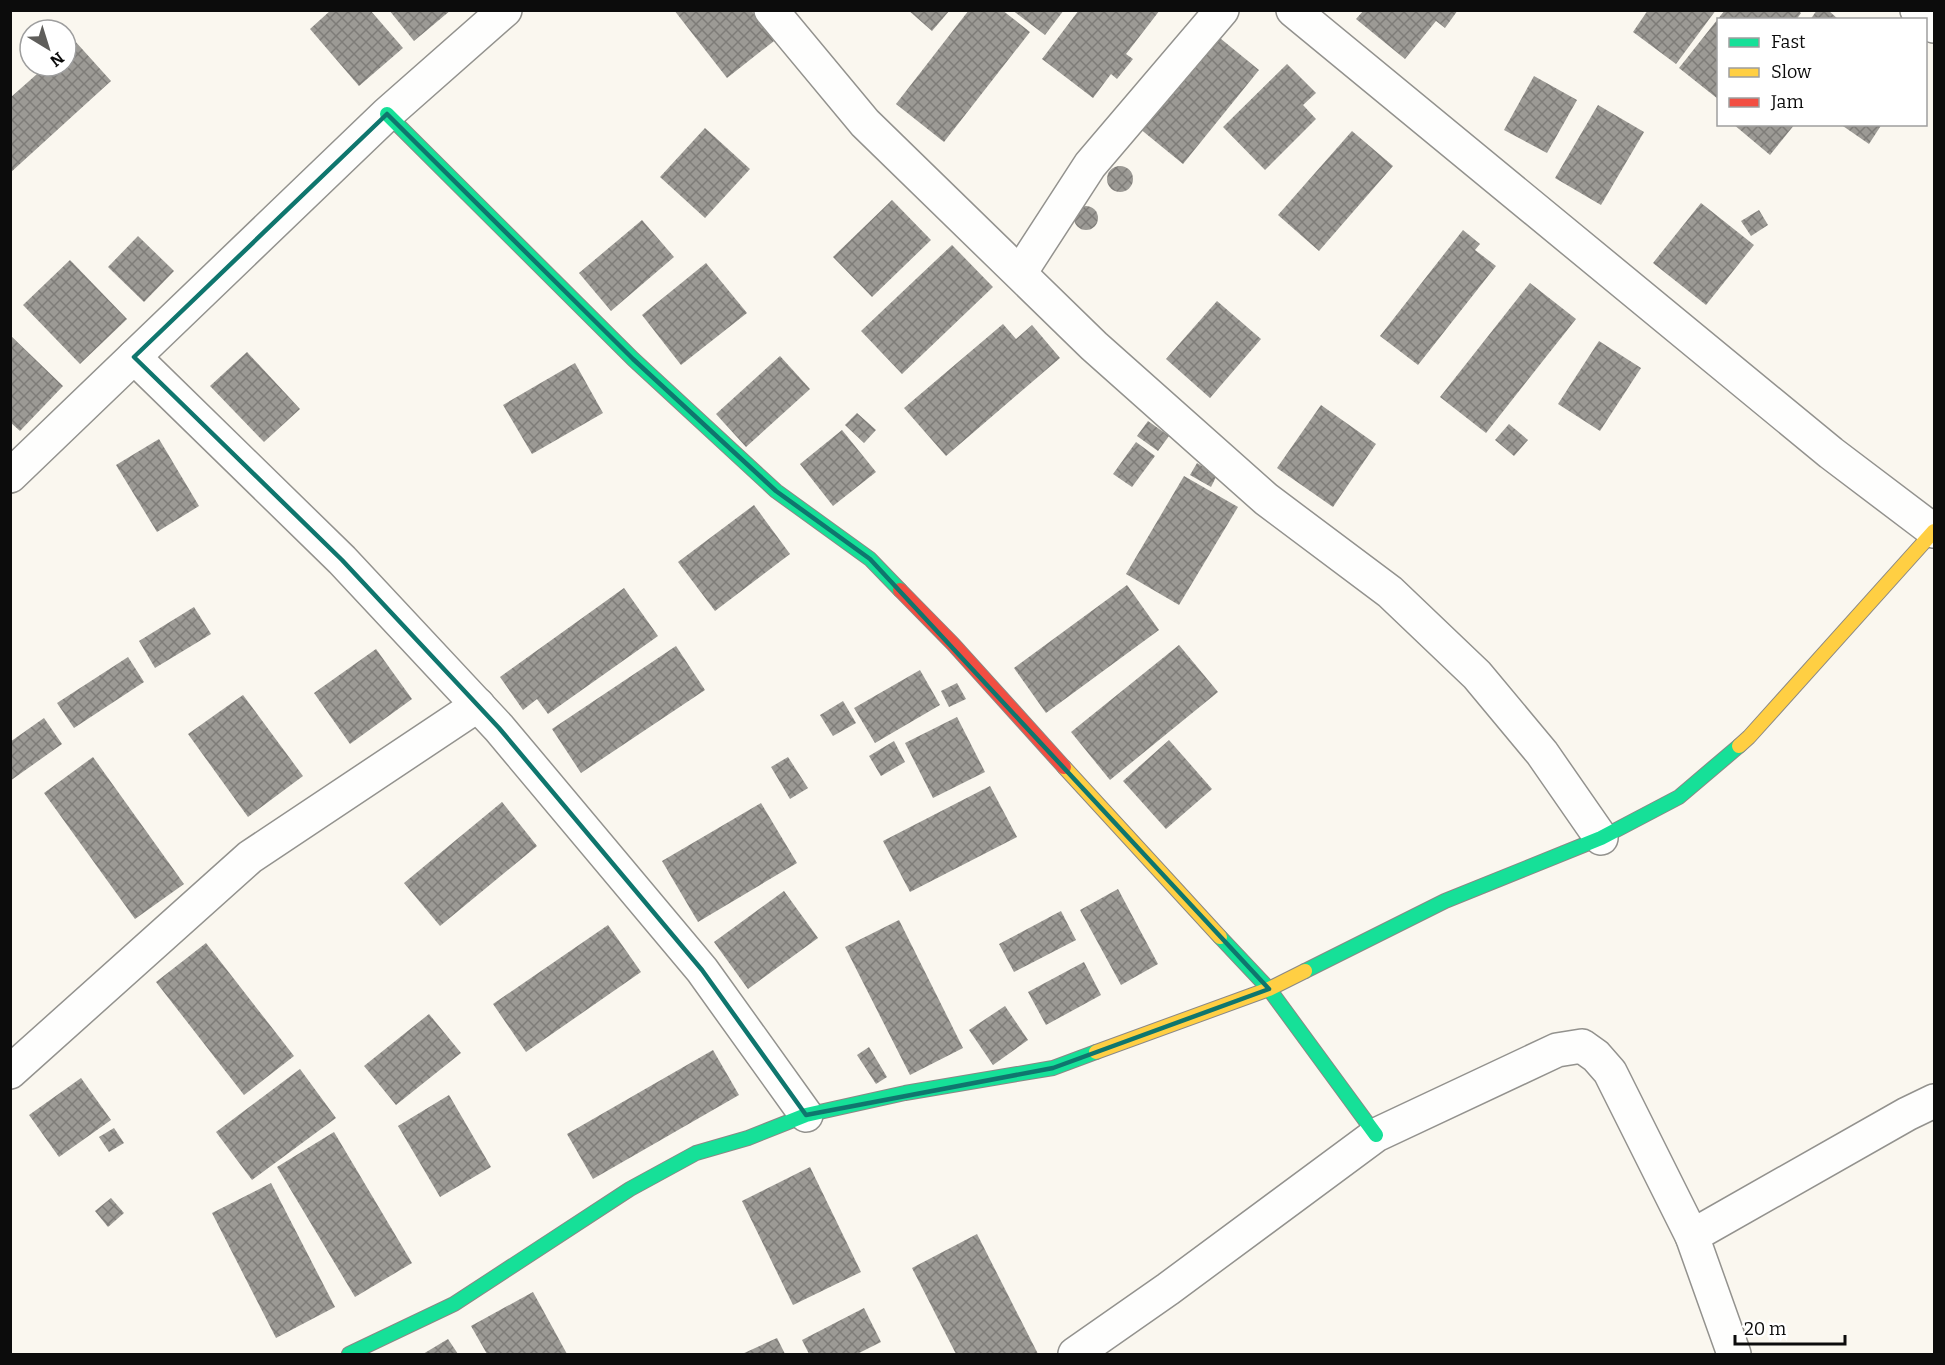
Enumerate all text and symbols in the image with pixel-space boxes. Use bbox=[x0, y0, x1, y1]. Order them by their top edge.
north arrow bbox=[18, 18, 78, 78]
legend bbox=[1717, 18, 1927, 126]
text: Fast bbox=[1771, 31, 1806, 53]
text: N bbox=[46, 48, 68, 71]
text: Slow bbox=[1771, 61, 1812, 83]
text: Jam bbox=[1770, 91, 1804, 113]
scale bar bbox=[1735, 1308, 1844, 1346]
text: 20 m bbox=[1744, 1318, 1786, 1340]

